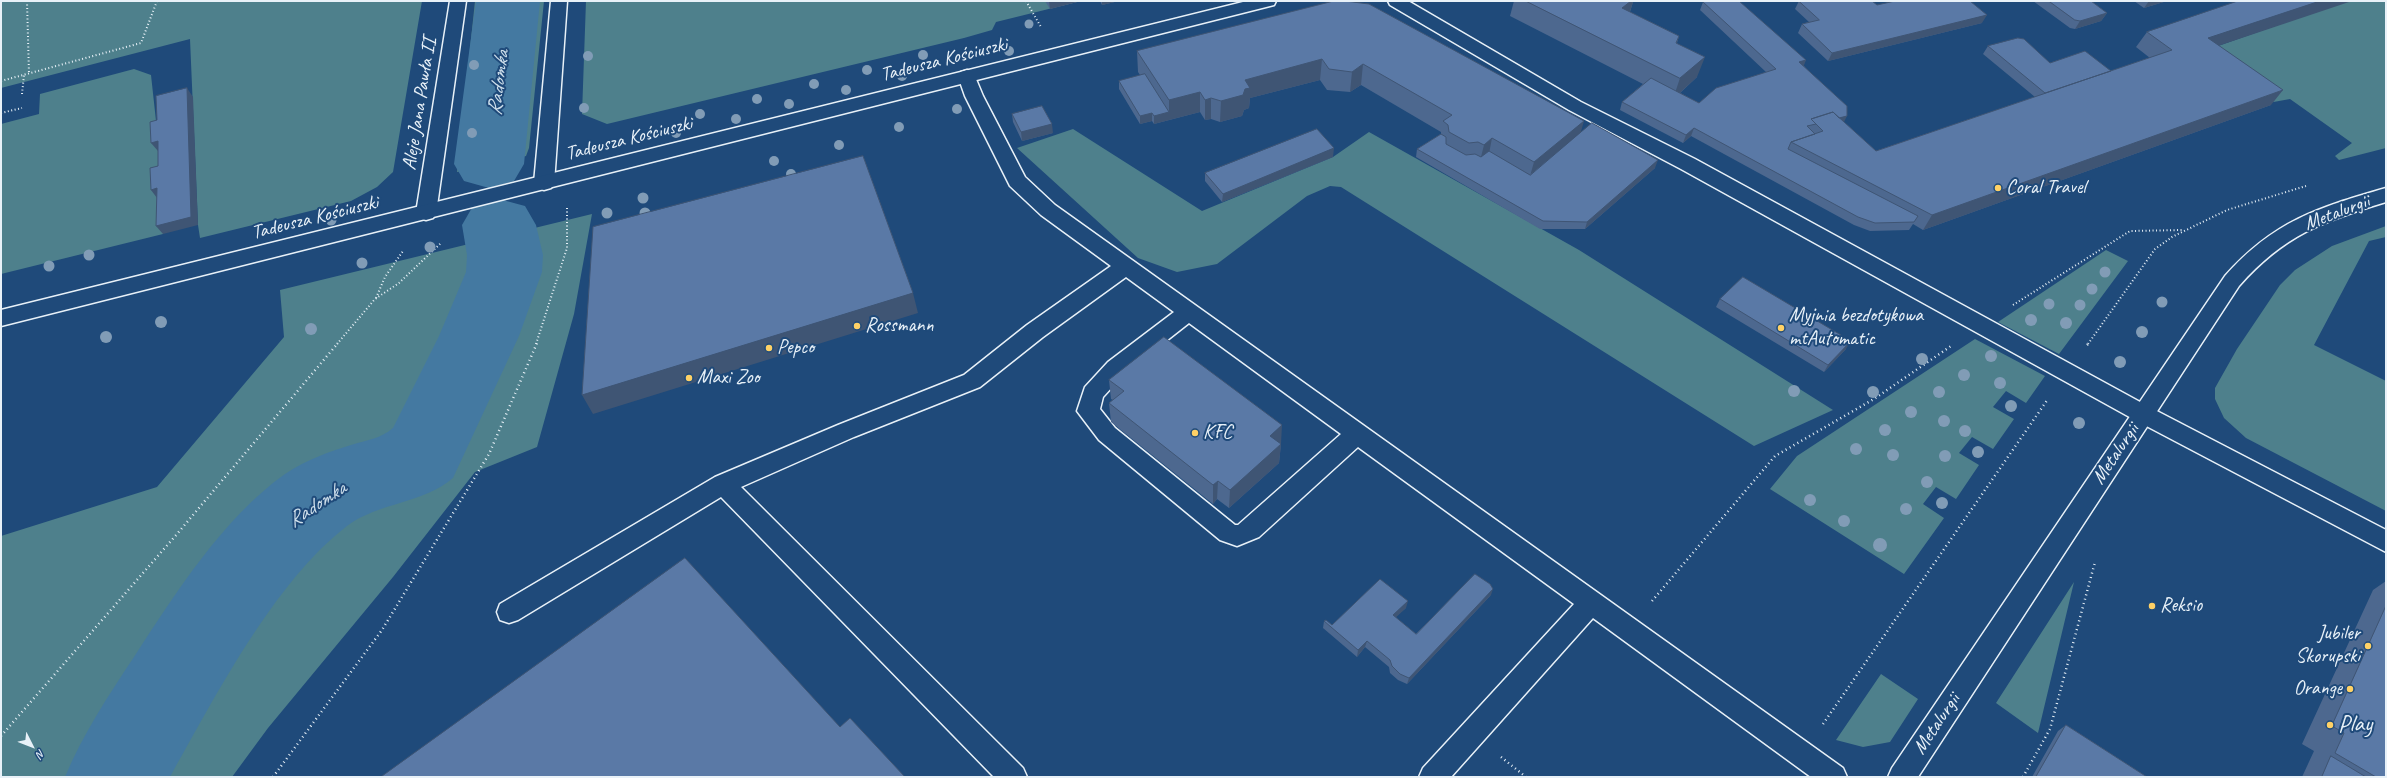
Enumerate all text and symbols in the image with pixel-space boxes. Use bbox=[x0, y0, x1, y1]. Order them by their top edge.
street label: Tadeusza Kościuszki bbox=[878, 33, 1010, 87]
street label: Aleje Jana Pawła II bbox=[398, 36, 442, 172]
water label: Radomka bbox=[483, 49, 515, 117]
street label: Tadeusza Kościuszki bbox=[563, 112, 695, 166]
place label: Coral Travel bbox=[2006, 176, 2086, 200]
marker: Coral Travel bbox=[1993, 183, 2003, 193]
street label: Metalurgii bbox=[2301, 190, 2373, 236]
street label: Tadeusza Kościuszki bbox=[249, 191, 381, 245]
place label: Myjnia bezdotykowa mtAutomatic bbox=[1789, 304, 1923, 351]
place label: Rossmann bbox=[865, 314, 933, 338]
marker: Rossmann bbox=[852, 321, 862, 331]
marker: Myjnia bezdotykowa mtAutomatic bbox=[1776, 323, 1786, 333]
place label: Pepco bbox=[777, 336, 814, 360]
marker: Pepco bbox=[764, 343, 774, 353]
place label: Maxi Zoo bbox=[697, 366, 760, 390]
marker: Maxi Zoo bbox=[684, 373, 694, 383]
street label: Metalurgii bbox=[2087, 419, 2145, 489]
place label: KFC bbox=[1203, 421, 1232, 445]
marker: KFC bbox=[1190, 428, 1200, 438]
water label: Radomka bbox=[283, 476, 351, 534]
place label: Reksio bbox=[2160, 594, 2202, 618]
marker: Reksio bbox=[2147, 601, 2157, 611]
place label: Jubiler Skorupski bbox=[2296, 622, 2360, 669]
marker: Jubiler Skorupski bbox=[2363, 641, 2373, 651]
place label: Orange bbox=[2294, 677, 2342, 701]
marker: Orange bbox=[2345, 684, 2355, 694]
street label: Metalurgii bbox=[1908, 689, 1966, 759]
place label: Play bbox=[2338, 711, 2372, 739]
marker: Play bbox=[2325, 720, 2335, 730]
north arrow bbox=[12, 726, 52, 766]
text: N bbox=[33, 747, 48, 761]

